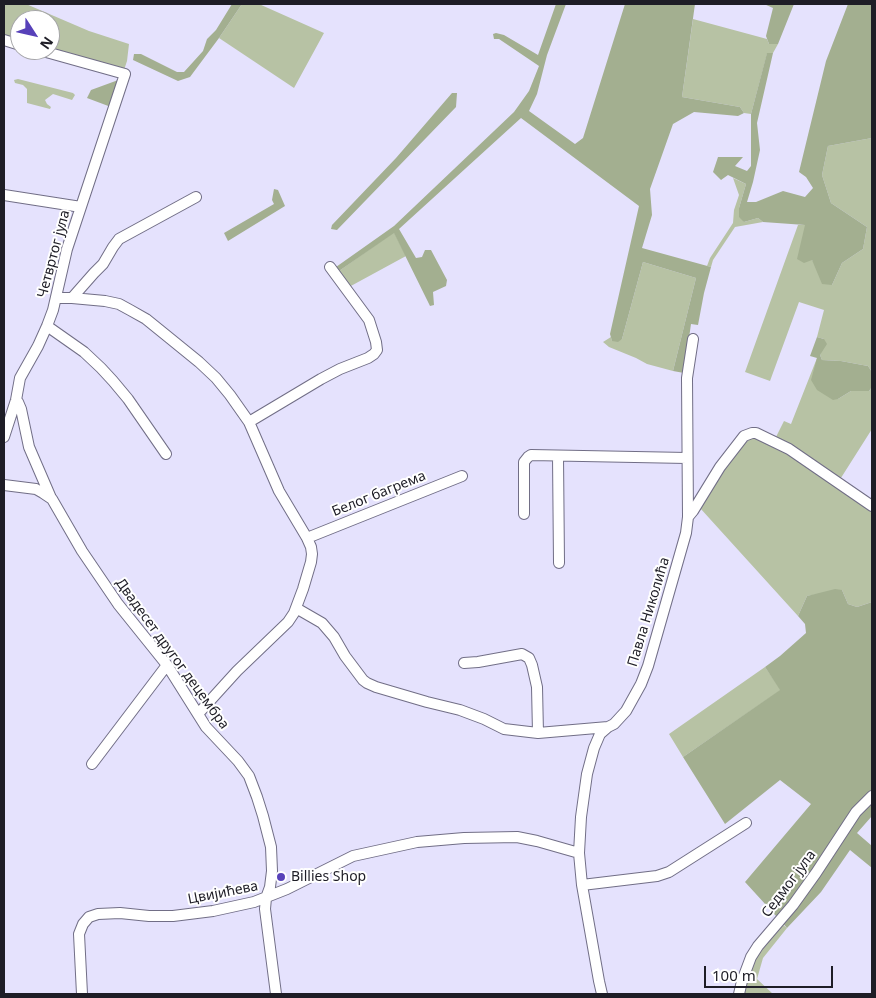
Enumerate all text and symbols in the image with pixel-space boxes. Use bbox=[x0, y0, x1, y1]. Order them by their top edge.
north arrow bbox=[10, 10, 60, 60]
text: N bbox=[36, 33, 58, 53]
street label: Четвртог јула bbox=[34, 208, 74, 300]
street label: Белог багрема bbox=[330, 468, 428, 520]
street label: Павла Николића bbox=[624, 555, 674, 669]
street label: Двадесет другог децембра bbox=[112, 575, 232, 733]
street label: Седмог јула bbox=[758, 847, 820, 921]
place label: Billies Shop bbox=[291, 869, 366, 885]
marker: Billies Shop bbox=[275, 871, 287, 883]
street label: Цвијићева bbox=[186, 878, 260, 908]
scale bar bbox=[706, 956, 835, 988]
text: 100 m bbox=[712, 965, 756, 985]

